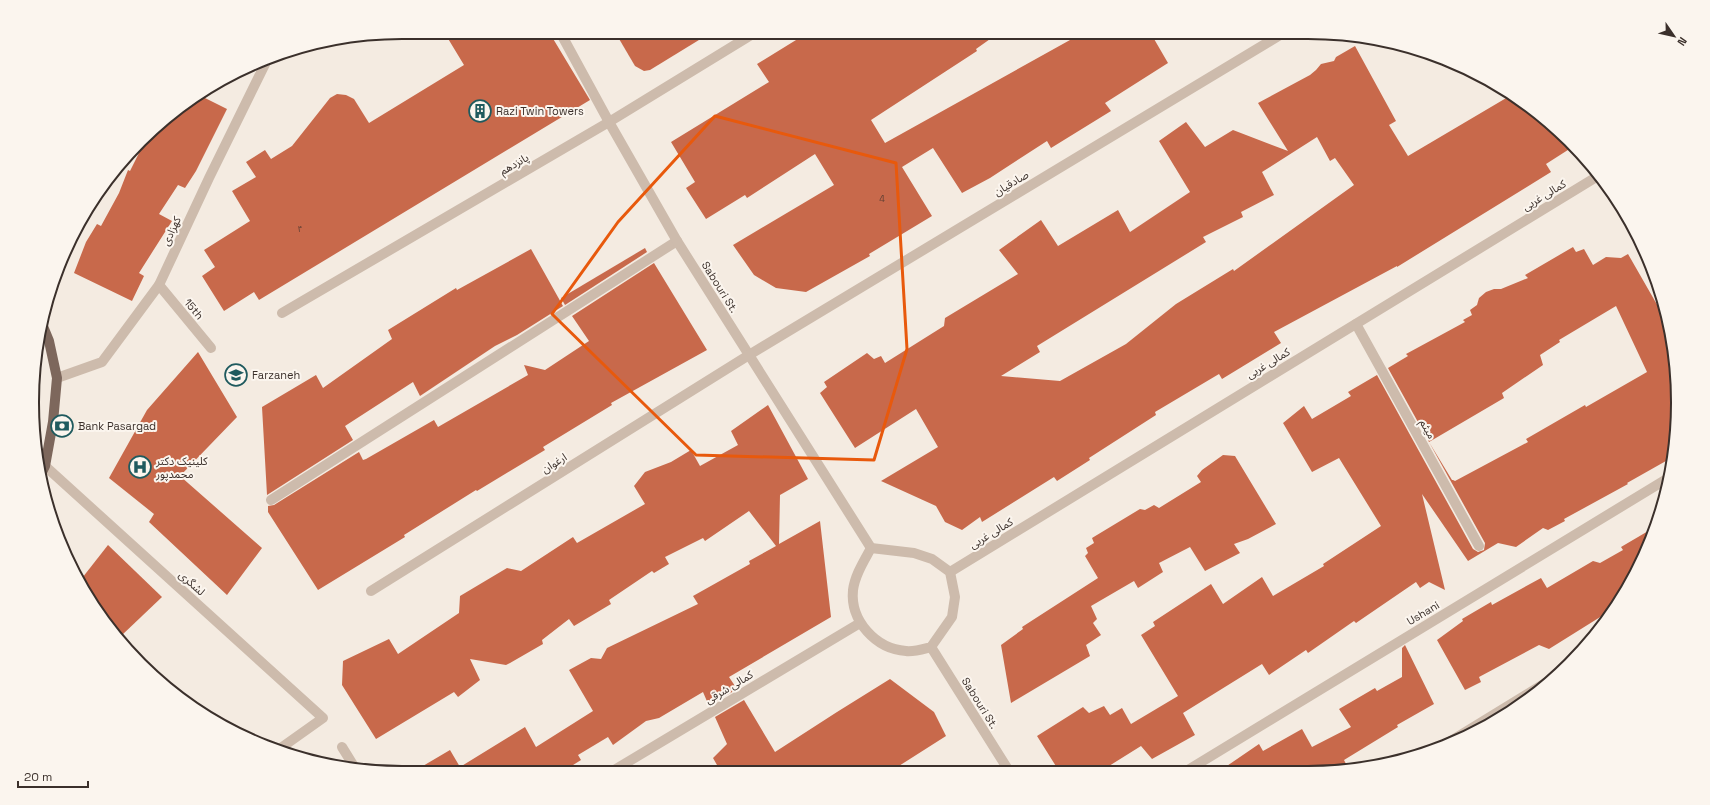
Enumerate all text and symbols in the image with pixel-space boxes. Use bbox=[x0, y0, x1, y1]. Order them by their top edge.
north arrow bbox=[1654, 16, 1694, 56]
text: N bbox=[1674, 35, 1690, 49]
building icon: Razi Twin Towers bbox=[467, 98, 493, 124]
place label: Razi Twin Towers bbox=[496, 104, 584, 118]
street label: پانزدهم bbox=[497, 150, 532, 180]
street label: صادقیان bbox=[991, 167, 1031, 199]
street label: کمالی غربی bbox=[1520, 176, 1569, 214]
house number: 4 bbox=[879, 193, 885, 205]
street label: کهزادی bbox=[158, 214, 184, 248]
house number: ۴ bbox=[297, 223, 303, 235]
street label: Sabouri St. bbox=[699, 259, 741, 315]
street label: 15th bbox=[181, 296, 207, 322]
street label: کمالی غربی bbox=[1244, 344, 1293, 382]
school or university icon: Farzaneh bbox=[223, 362, 249, 388]
place label: Farzaneh bbox=[252, 368, 300, 382]
bank icon: Bank Pasargad bbox=[49, 413, 75, 439]
street label: میثم bbox=[1415, 417, 1439, 442]
place label: Bank Pasargad bbox=[78, 419, 156, 433]
street label: ارغوان bbox=[539, 450, 569, 476]
hospital icon: کلینیک دکتر محمدپور bbox=[127, 454, 153, 480]
place label: کلینیک دکتر محمدپور bbox=[155, 454, 208, 482]
street label: کمالی غربی bbox=[967, 514, 1016, 552]
street label: لشگری bbox=[176, 568, 208, 599]
street label: Ushani bbox=[1404, 598, 1442, 628]
street label: کمالی شرقی bbox=[702, 667, 756, 707]
street label: Sabouri St. bbox=[959, 675, 1001, 731]
scale bar bbox=[18, 763, 88, 789]
text: 20 m bbox=[24, 769, 52, 785]

